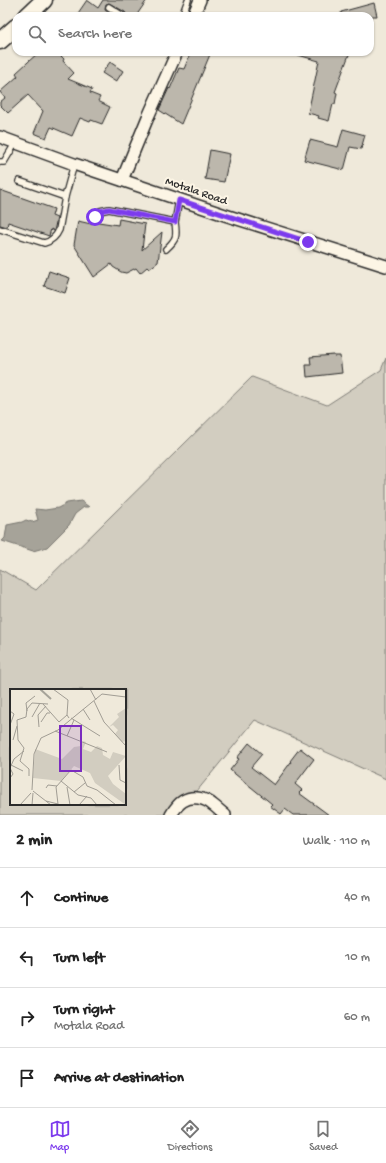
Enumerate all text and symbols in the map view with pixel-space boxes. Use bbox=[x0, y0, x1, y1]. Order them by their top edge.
search box bbox=[12, 12, 374, 56]
icon: search bbox=[26, 23, 48, 45]
text: Search here bbox=[58, 25, 132, 43]
street label: Motala Road bbox=[163, 175, 230, 209]
route start bbox=[86, 208, 104, 226]
route end bbox=[299, 233, 317, 251]
inset map bbox=[10, 689, 126, 805]
text: 2 min bbox=[16, 831, 52, 851]
text: Walk · 110 m bbox=[303, 834, 370, 849]
icon: ahead bbox=[16, 887, 38, 909]
text: Continue bbox=[54, 889, 108, 907]
text: 40 m bbox=[344, 890, 370, 905]
icon: left bbox=[16, 947, 38, 969]
text: Turn left bbox=[54, 949, 105, 967]
text: 10 m bbox=[345, 950, 370, 965]
text: Turn right bbox=[54, 1001, 114, 1019]
icon: right bbox=[16, 1007, 38, 1029]
text: 60 m bbox=[344, 1010, 370, 1025]
text: Motala Road bbox=[54, 1019, 124, 1034]
icon: arrive bbox=[16, 1067, 38, 1089]
text: Arrive at destination bbox=[54, 1069, 184, 1087]
tab: Map bbox=[49, 1118, 71, 1154]
tab: Directions bbox=[168, 1118, 212, 1154]
tab: Saved bbox=[309, 1118, 337, 1154]

